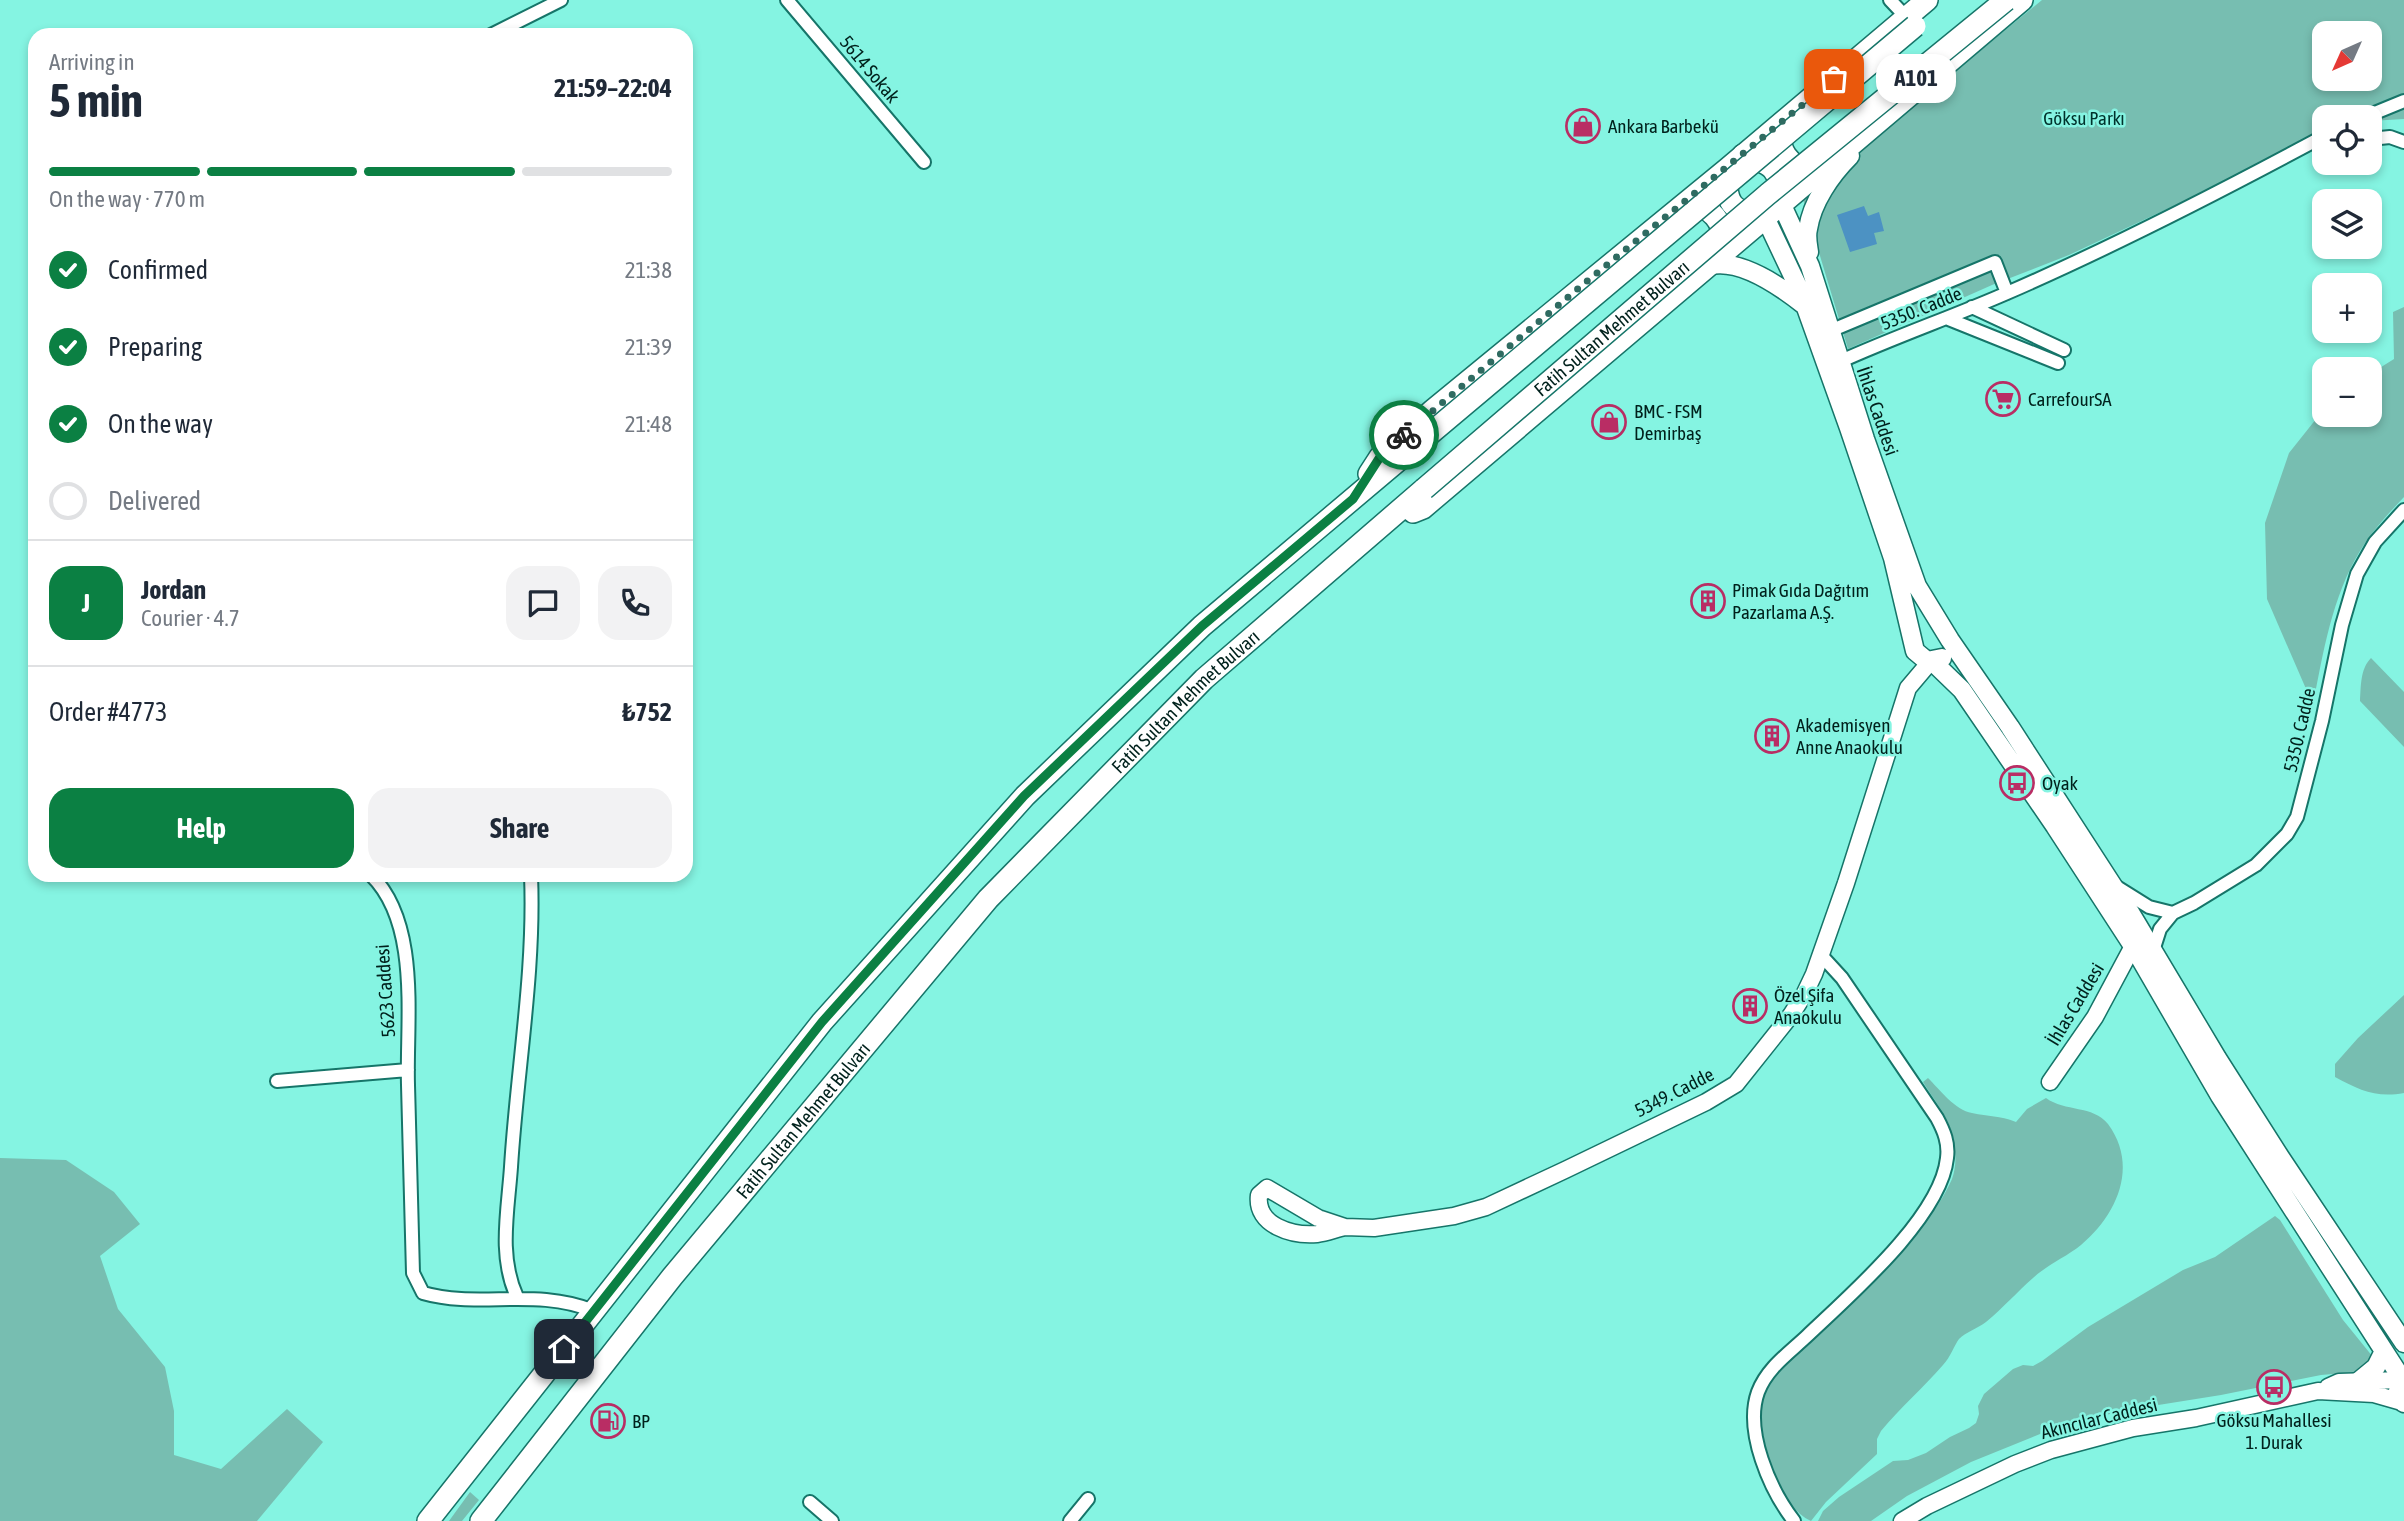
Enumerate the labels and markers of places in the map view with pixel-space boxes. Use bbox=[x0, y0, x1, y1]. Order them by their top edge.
pin bbox=[1804, 49, 1864, 109]
callout: A101 bbox=[1876, 55, 1956, 104]
shop icon: Ankara Barbekü bbox=[1564, 107, 1602, 145]
place label: Ankara Barbekü bbox=[1608, 115, 1719, 137]
supermarket icon: CarrefourSA bbox=[1984, 380, 2022, 418]
place label: CarrefourSA bbox=[2028, 388, 2112, 410]
place label: BMC - FSM Demirbaş bbox=[1634, 400, 1703, 444]
shop icon: BMC - FSM Demirbaş bbox=[1590, 403, 1628, 441]
place label: Pimak Gıda Dağıtım Pazarlama A.Ş. bbox=[1732, 579, 1869, 623]
building icon: Pimak Gıda Dağıtım Pazarlama A.Ş. bbox=[1689, 582, 1727, 620]
place label: Akademisyen Anne Anaokulu bbox=[1796, 714, 1903, 758]
building icon: Akademisyen Anne Anaokulu bbox=[1753, 717, 1791, 755]
bus stop icon: Oyak bbox=[1998, 764, 2036, 802]
place label: Oyak bbox=[2042, 772, 2079, 794]
place label: Özel Şifa Anaokulu bbox=[1774, 984, 1842, 1028]
building icon: Özel Şifa Anaokulu bbox=[1731, 987, 1769, 1025]
pin bbox=[534, 1319, 594, 1379]
bus stop icon: Göksu Mahallesi 1. Durak bbox=[2255, 1368, 2293, 1406]
fuel station icon: BP bbox=[589, 1402, 627, 1440]
place label: Göksu Mahallesi 1. Durak bbox=[2216, 1409, 2332, 1453]
place label: BP bbox=[632, 1410, 650, 1432]

